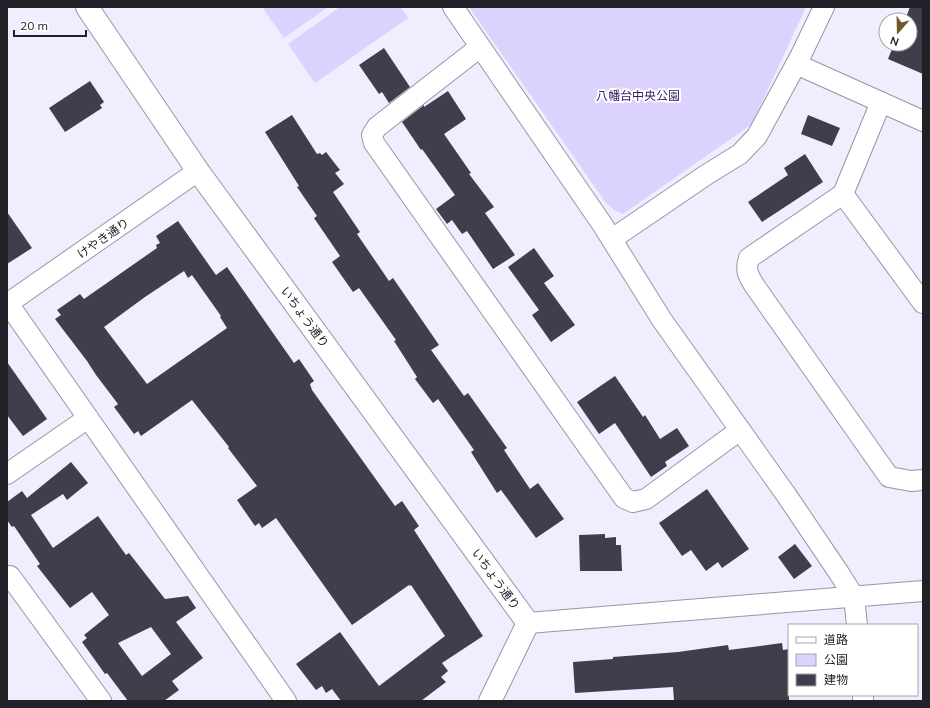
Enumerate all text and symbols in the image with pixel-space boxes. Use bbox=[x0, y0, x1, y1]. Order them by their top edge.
scale bar bbox=[14, 12, 86, 38]
north arrow bbox=[878, 12, 918, 52]
text: 20 m bbox=[20, 18, 48, 33]
text: N bbox=[888, 33, 901, 49]
park label: 八幡台中央公園 bbox=[596, 88, 680, 103]
street label: けやき通り bbox=[74, 215, 132, 261]
street label: いちょう通り bbox=[278, 283, 332, 351]
street label: いちょう通り bbox=[469, 545, 523, 613]
legend bbox=[788, 624, 918, 696]
text: 道路 bbox=[824, 632, 848, 647]
text: 公園 bbox=[824, 652, 848, 667]
text: 建物 bbox=[824, 672, 848, 687]

